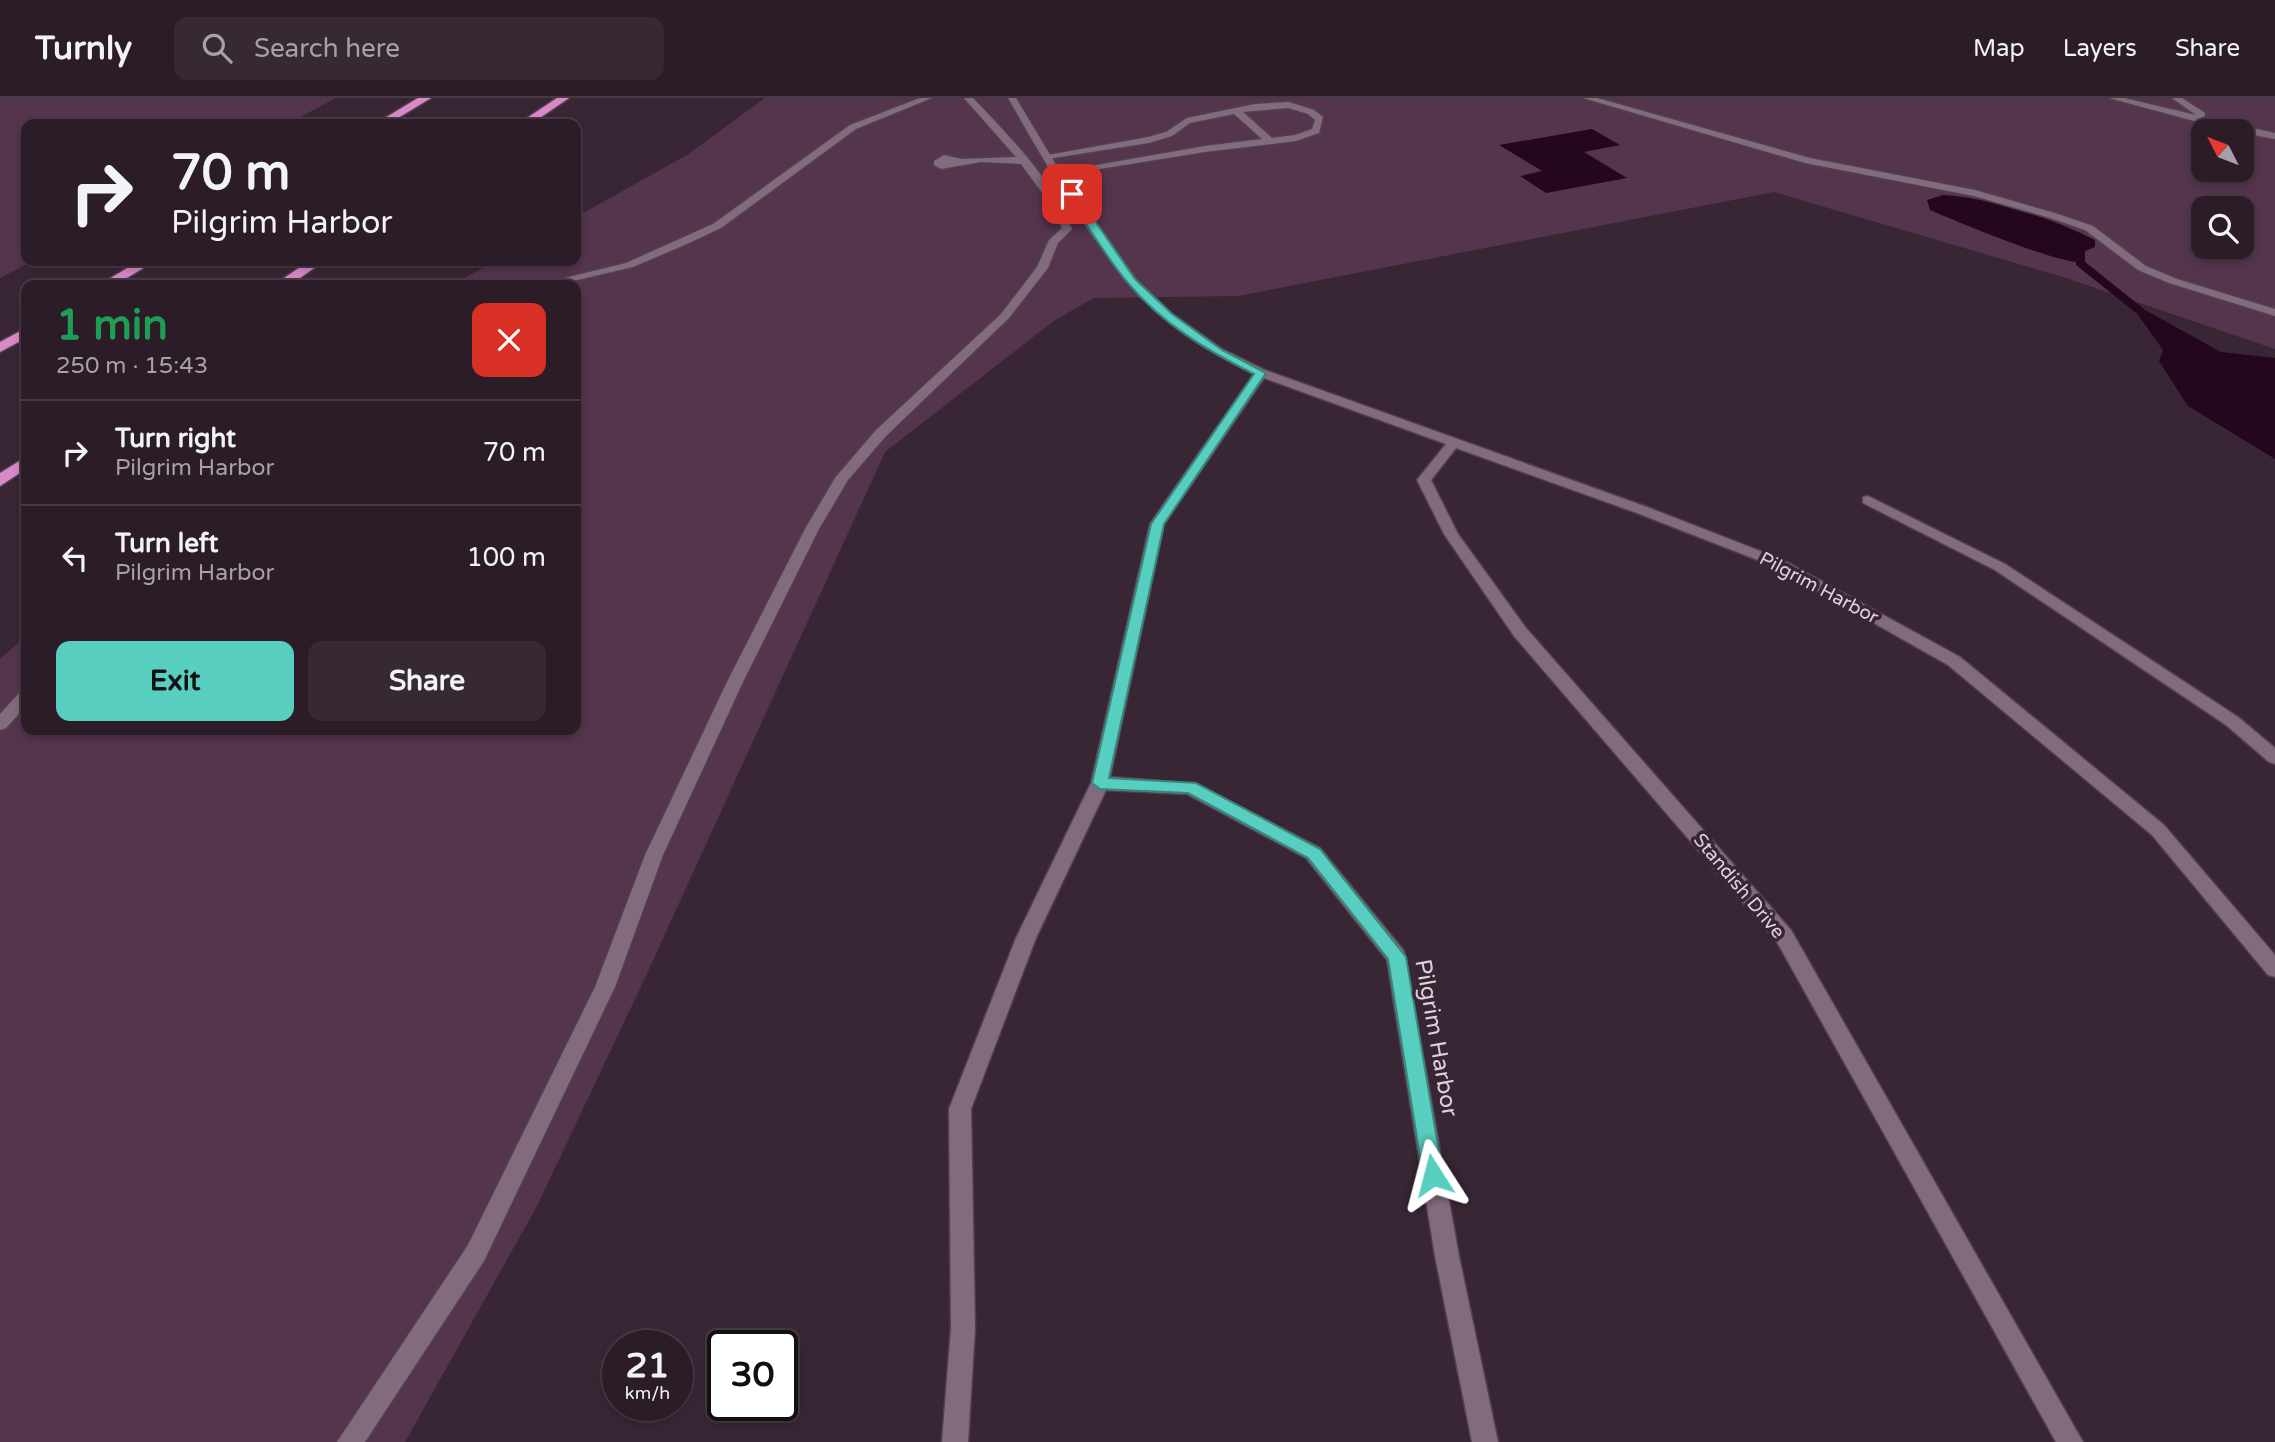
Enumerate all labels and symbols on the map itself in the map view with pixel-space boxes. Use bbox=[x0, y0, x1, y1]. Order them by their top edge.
north arrow bbox=[2191, 119, 2254, 182]
pin bbox=[1042, 164, 1102, 224]
street label: Pilgrim Harbor bbox=[1756, 547, 1883, 629]
street label: Standish Drive bbox=[1689, 829, 1789, 943]
street label: Pilgrim Harbor bbox=[1408, 957, 1464, 1119]
position arrow bbox=[1396, 1138, 1470, 1212]
speed limit sign: 30 bbox=[707, 1330, 798, 1421]

